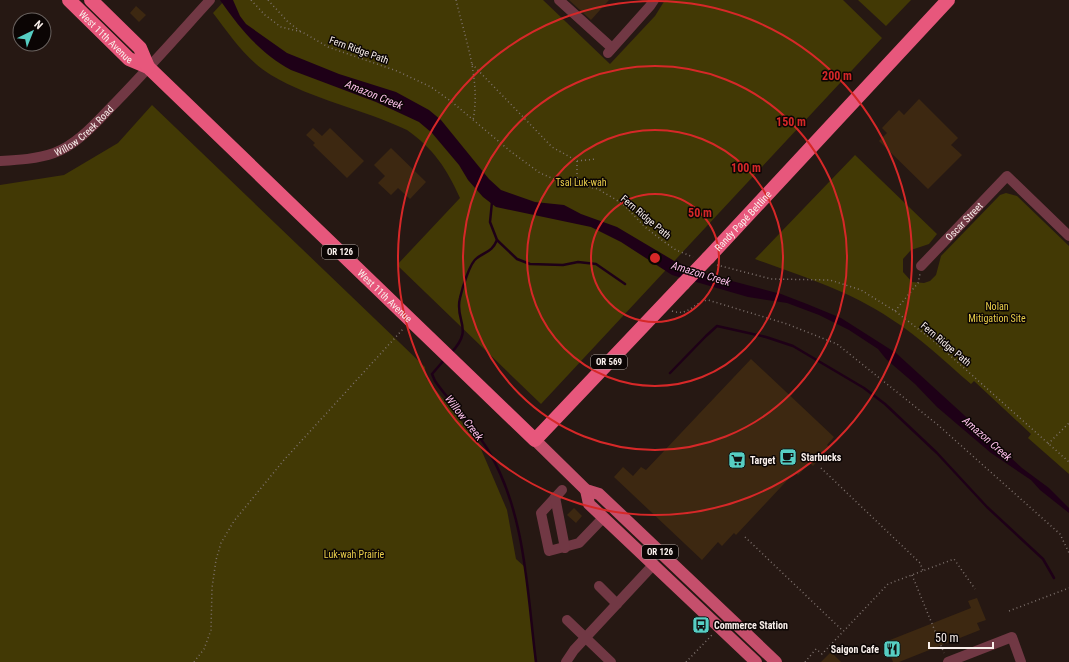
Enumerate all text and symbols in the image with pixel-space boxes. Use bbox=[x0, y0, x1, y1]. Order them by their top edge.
street label: West 11th Avenue bbox=[77, 8, 134, 65]
north arrow bbox=[12, 12, 52, 52]
text: N bbox=[32, 18, 46, 32]
street label: Fern Ridge Path bbox=[328, 34, 390, 66]
text: 200 m bbox=[822, 69, 852, 83]
water label: Amazon Creek bbox=[342, 77, 405, 113]
street label: Willow Creek Road bbox=[52, 103, 115, 158]
text: 150 m bbox=[776, 115, 806, 129]
text: 100 m bbox=[731, 161, 761, 175]
park label: Tsal Luk-wah bbox=[555, 177, 607, 188]
street label: Randy Papé Beltline bbox=[712, 188, 774, 253]
street label: Fern Ridge Path bbox=[619, 193, 673, 241]
street label: Oscar Street bbox=[943, 200, 985, 243]
text: 50 m bbox=[688, 206, 712, 220]
road number: OR 126 bbox=[322, 245, 358, 259]
centre of rings bbox=[648, 251, 662, 265]
water label: Amazon Creek bbox=[669, 259, 732, 289]
street label: West 11th Avenue bbox=[356, 267, 415, 324]
park label: Nolan Mitigation Site bbox=[968, 301, 1026, 324]
street label: Fern Ridge Path bbox=[919, 320, 973, 368]
road number: OR 569 bbox=[591, 355, 627, 369]
water label: Willow Creek bbox=[442, 393, 486, 444]
water label: Amazon Creek bbox=[959, 413, 1014, 464]
cafe icon: Starbucks bbox=[778, 447, 798, 467]
supermarket icon: Target bbox=[727, 450, 747, 470]
place label: Starbucks bbox=[801, 452, 842, 463]
place label: Target bbox=[750, 455, 775, 466]
road number: OR 126 bbox=[642, 545, 678, 559]
park label: Luk-wah Prairie bbox=[324, 549, 384, 560]
bus stop icon: Commerce Station bbox=[691, 615, 711, 635]
place label: Commerce Station bbox=[714, 620, 788, 631]
scale bar bbox=[929, 624, 993, 650]
text: 50 m bbox=[935, 631, 959, 645]
restaurant icon: Saigon Cafe bbox=[882, 639, 902, 659]
place label: Saigon Cafe bbox=[831, 644, 879, 655]

